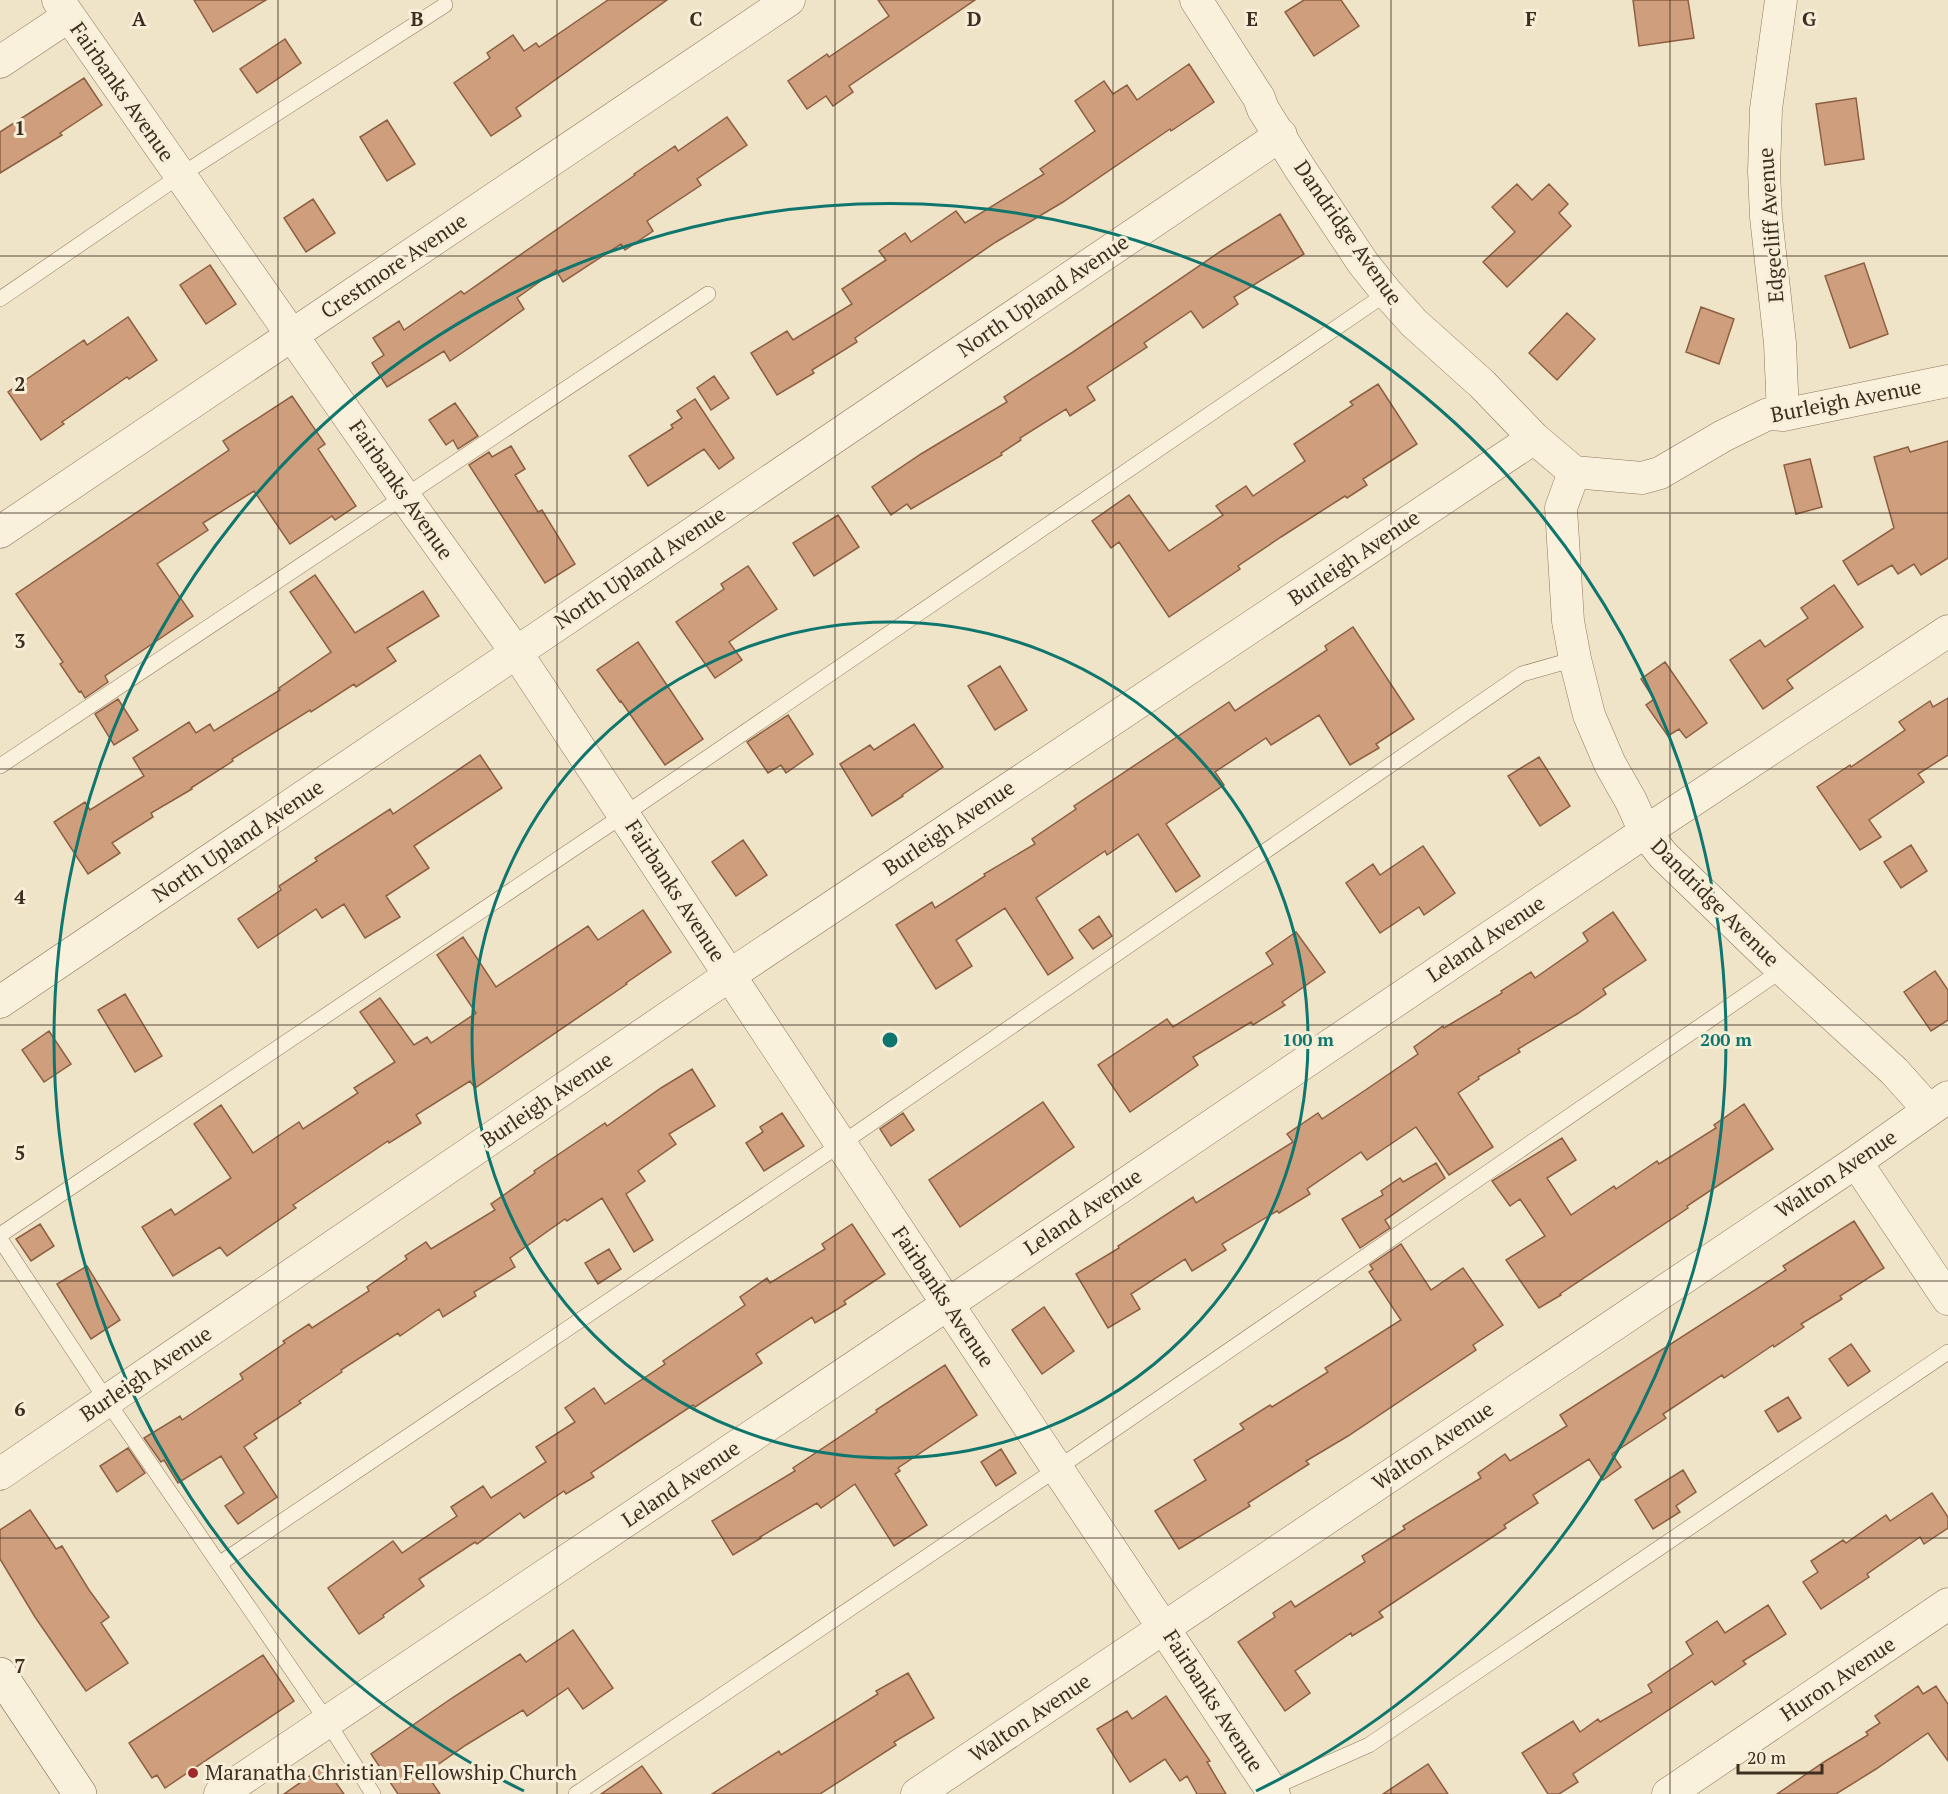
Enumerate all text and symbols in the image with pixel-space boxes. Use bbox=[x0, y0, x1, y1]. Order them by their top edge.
text: B bbox=[411, 5, 424, 32]
text: C bbox=[689, 5, 703, 32]
text: D bbox=[967, 5, 981, 32]
text: E bbox=[1246, 5, 1258, 32]
text: F bbox=[1525, 5, 1537, 32]
text: G bbox=[1802, 5, 1816, 32]
street label: Fairbanks Avenue bbox=[64, 17, 180, 167]
text: 1 bbox=[14, 114, 26, 141]
street label: Edgecliff Avenue bbox=[1751, 146, 1789, 304]
street label: Dandridge Avenue bbox=[1288, 154, 1409, 310]
street label: Crestmore Avenue bbox=[315, 206, 472, 325]
street label: North Upland Avenue bbox=[951, 227, 1133, 363]
text: 2 bbox=[14, 370, 26, 397]
street label: Burleigh Avenue bbox=[1768, 372, 1924, 428]
street label: Fairbanks Avenue bbox=[343, 414, 460, 565]
street label: North Upland Avenue bbox=[548, 499, 730, 635]
street label: Burleigh Avenue bbox=[1282, 503, 1425, 612]
text: 3 bbox=[14, 627, 26, 654]
street label: North Upland Avenue bbox=[146, 772, 328, 908]
street label: Burleigh Avenue bbox=[877, 773, 1020, 882]
street label: Fairbanks Avenue bbox=[619, 814, 732, 967]
street label: Dandridge Avenue bbox=[1645, 832, 1786, 973]
text: 4 bbox=[14, 883, 26, 910]
street label: Leland Avenue bbox=[1421, 888, 1550, 988]
text: 100 m bbox=[1282, 1027, 1334, 1051]
text: 200 m bbox=[1700, 1027, 1752, 1051]
centre of rings bbox=[880, 1030, 900, 1050]
street label: Burleigh Avenue bbox=[475, 1045, 618, 1154]
street label: Walton Avenue bbox=[1769, 1122, 1902, 1224]
text: 5 bbox=[14, 1139, 26, 1166]
street label: Leland Avenue bbox=[1018, 1161, 1147, 1261]
street label: Fairbanks Avenue bbox=[886, 1220, 1001, 1372]
street label: Burleigh Avenue bbox=[74, 1319, 217, 1428]
street label: Walton Avenue bbox=[1366, 1394, 1499, 1496]
text: 6 bbox=[14, 1395, 26, 1422]
street label: Leland Avenue bbox=[616, 1433, 745, 1533]
street label: Fairbanks Avenue bbox=[1157, 1624, 1270, 1777]
street label: Huron Avenue bbox=[1775, 1629, 1900, 1727]
text: 7 bbox=[14, 1652, 26, 1679]
street label: Walton Avenue bbox=[963, 1666, 1096, 1768]
scale bar bbox=[1738, 1737, 1822, 1775]
text: 20 m bbox=[1747, 1745, 1787, 1769]
place label: Maranatha Christian Fellowship Church bbox=[205, 1758, 577, 1786]
marker: Maranatha Christian Fellowship Church bbox=[186, 1766, 200, 1780]

